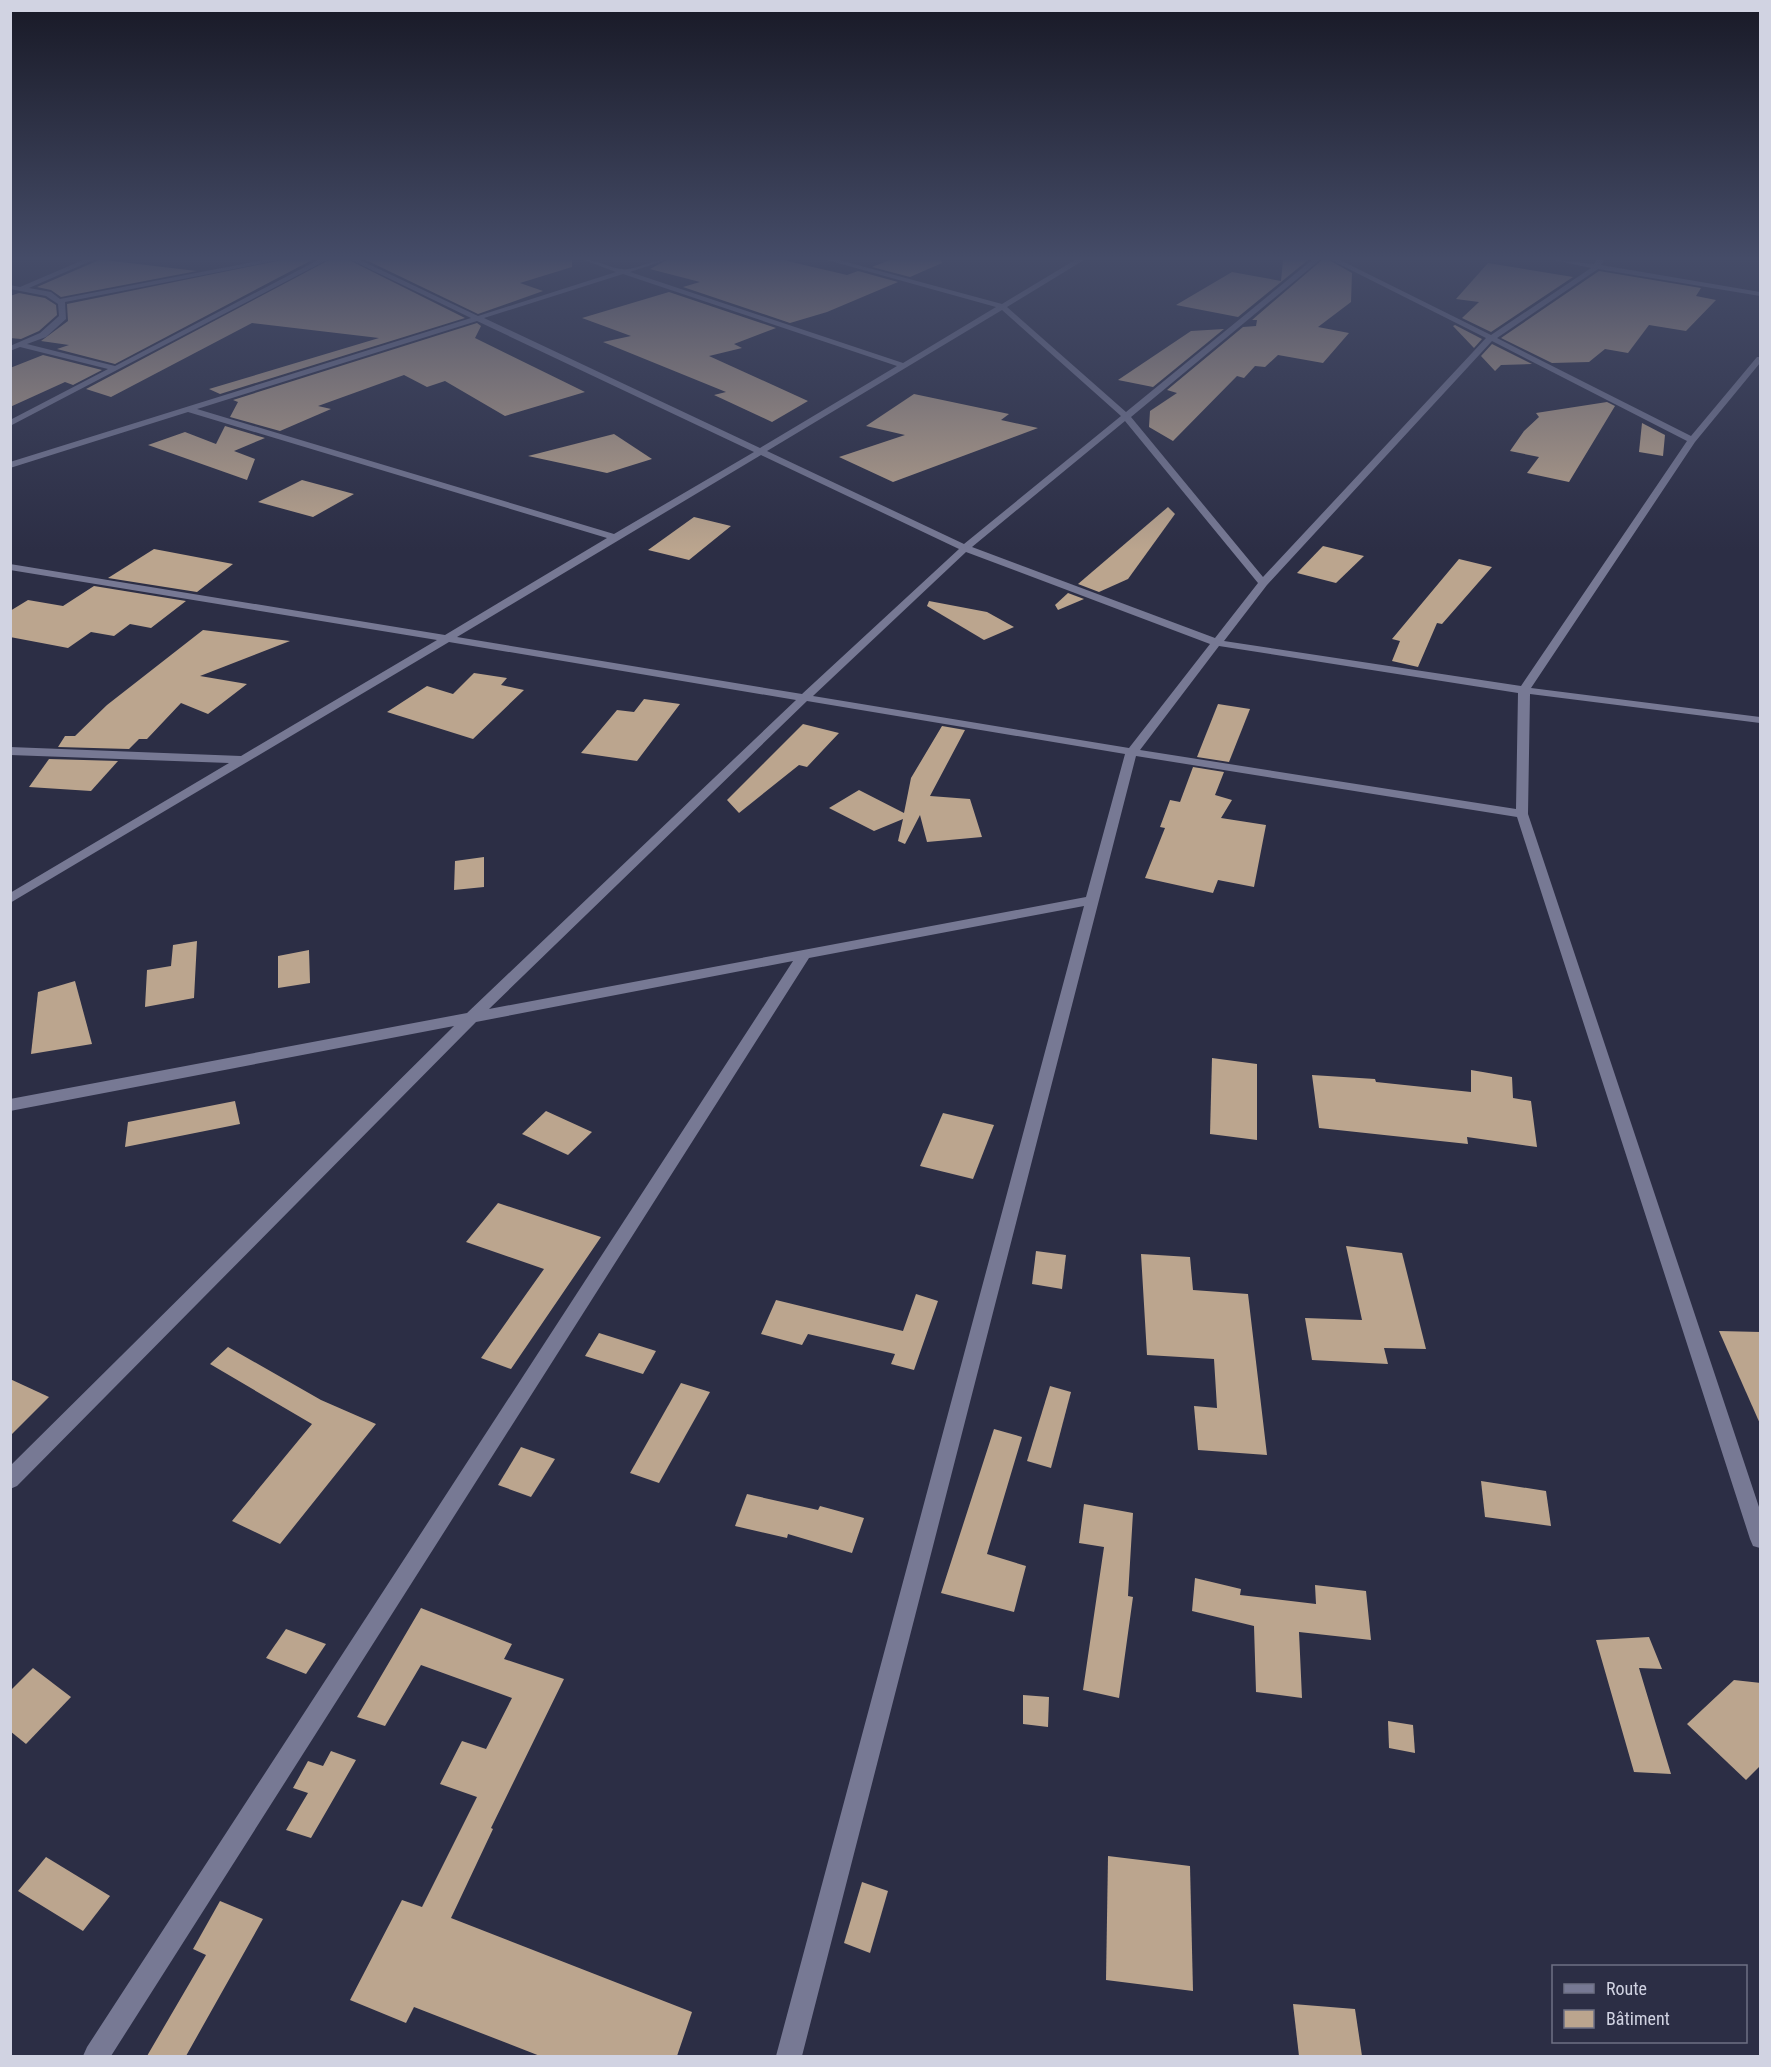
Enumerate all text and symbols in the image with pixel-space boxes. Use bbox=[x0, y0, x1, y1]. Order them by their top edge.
legend bbox=[1552, 1965, 1747, 2043]
text: Route bbox=[1606, 1978, 1647, 1999]
text: Bâtiment bbox=[1606, 2008, 1670, 2029]

